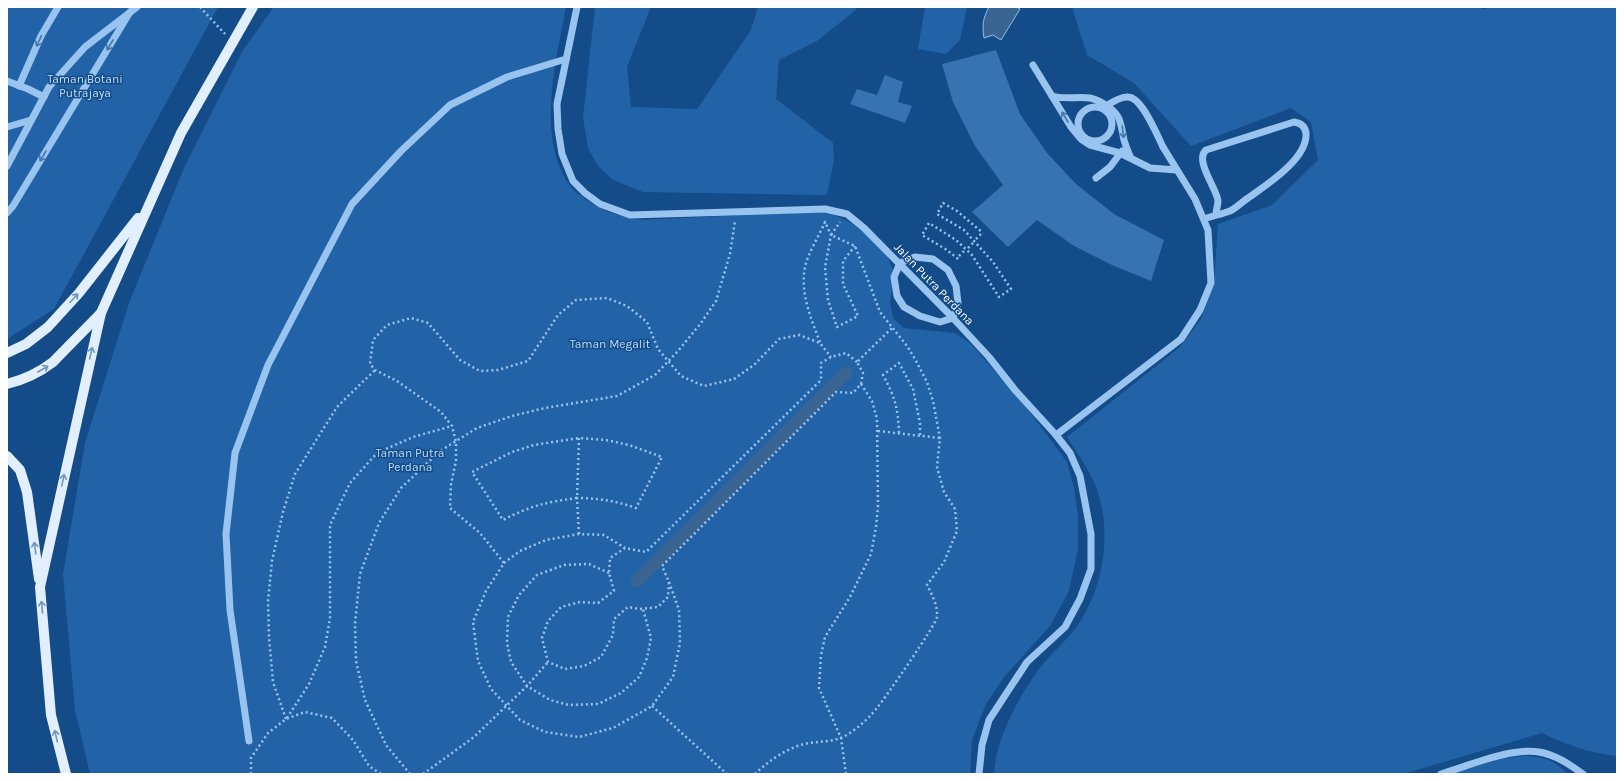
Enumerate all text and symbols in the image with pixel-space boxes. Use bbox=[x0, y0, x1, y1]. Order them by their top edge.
one-way arrow bbox=[35, 35, 42, 47]
one-way arrow bbox=[106, 39, 114, 50]
park label: Taman Botani Putrajaya bbox=[47, 72, 123, 100]
one-way arrow bbox=[1061, 111, 1069, 123]
one-way arrow bbox=[1119, 125, 1127, 138]
one-way arrow bbox=[39, 150, 47, 161]
street label: Jalan Putra Perdana bbox=[891, 240, 977, 328]
one-way arrow bbox=[70, 293, 79, 303]
park label: Taman Megalit bbox=[570, 337, 651, 351]
one-way arrow bbox=[88, 347, 96, 360]
one-way arrow bbox=[37, 364, 49, 372]
park label: Taman Putra Perdana bbox=[376, 446, 444, 474]
one-way arrow bbox=[60, 474, 68, 487]
one-way arrow bbox=[31, 542, 39, 555]
one-way arrow bbox=[38, 601, 46, 614]
one-way arrow bbox=[52, 730, 59, 743]

